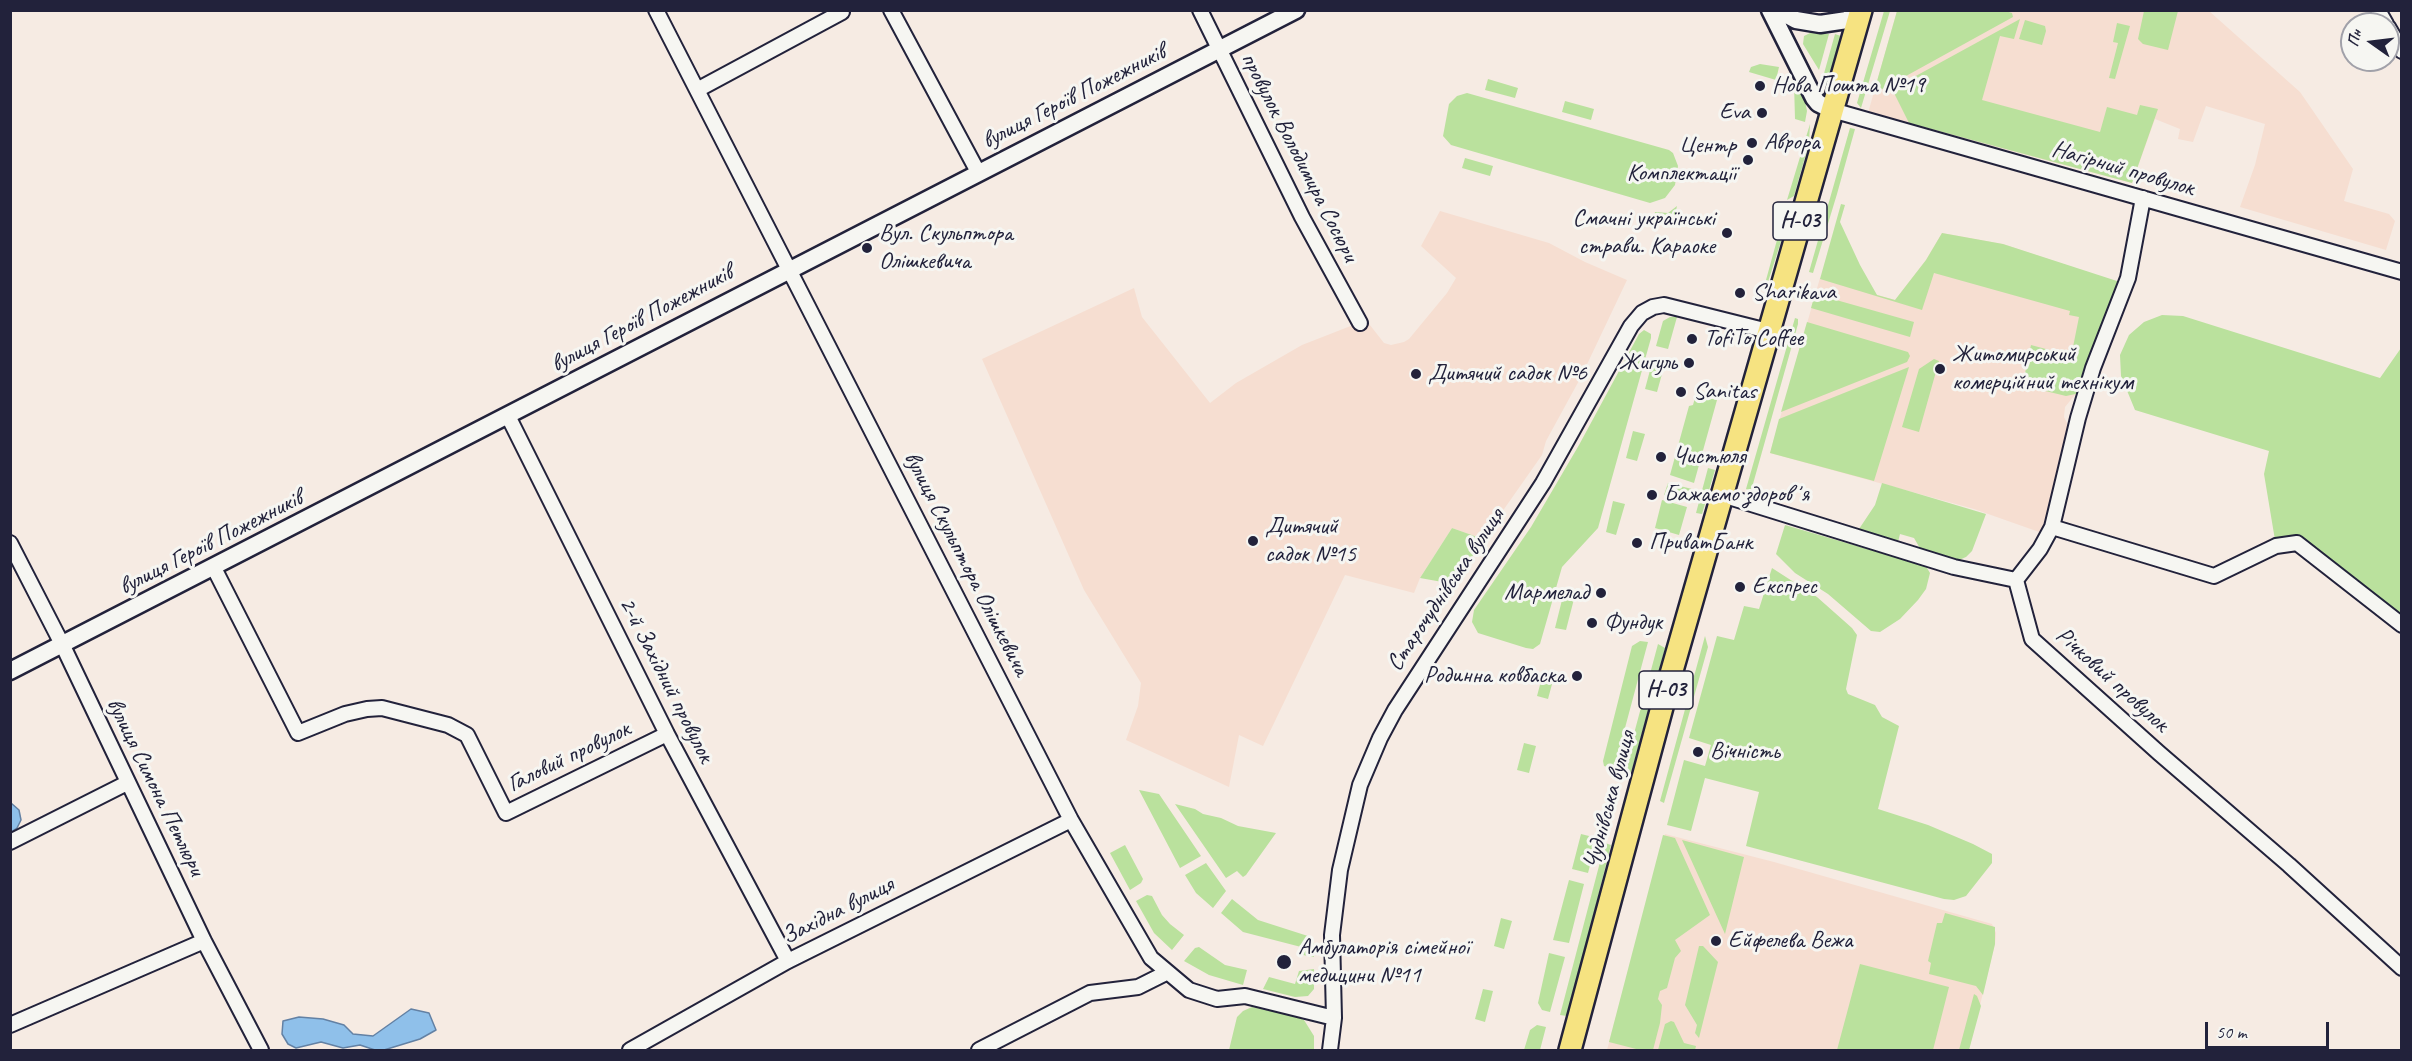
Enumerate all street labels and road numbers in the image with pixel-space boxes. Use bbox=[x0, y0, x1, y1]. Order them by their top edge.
street label: вулиця Героїв Пожежників bbox=[977, 38, 1171, 156]
street label: провулок Володимира Сосюри bbox=[1234, 48, 1364, 266]
street label: Нагірний провулок bbox=[2049, 135, 2197, 203]
road number: Н-03 bbox=[1773, 202, 1827, 240]
street label: вулиця Героїв Пожежників bbox=[546, 259, 738, 379]
street label: вулиця Скульптора Олішкевича bbox=[897, 447, 1035, 681]
street label: вулиця Героїв Пожежників bbox=[114, 484, 308, 602]
street label: Старочуднівська вулиця bbox=[1381, 503, 1511, 677]
street label: 2-й Західний провулок bbox=[612, 593, 720, 767]
street label: Річковий провулок bbox=[2049, 621, 2175, 739]
road number: Н-03 bbox=[1639, 671, 1693, 709]
street label: вулиця Симона Петлюри bbox=[100, 694, 210, 880]
street label: Галовий провулок bbox=[503, 715, 635, 799]
street label: Чуднівська вулиця bbox=[1578, 728, 1642, 872]
street label: Західна вулиця bbox=[777, 871, 899, 951]

